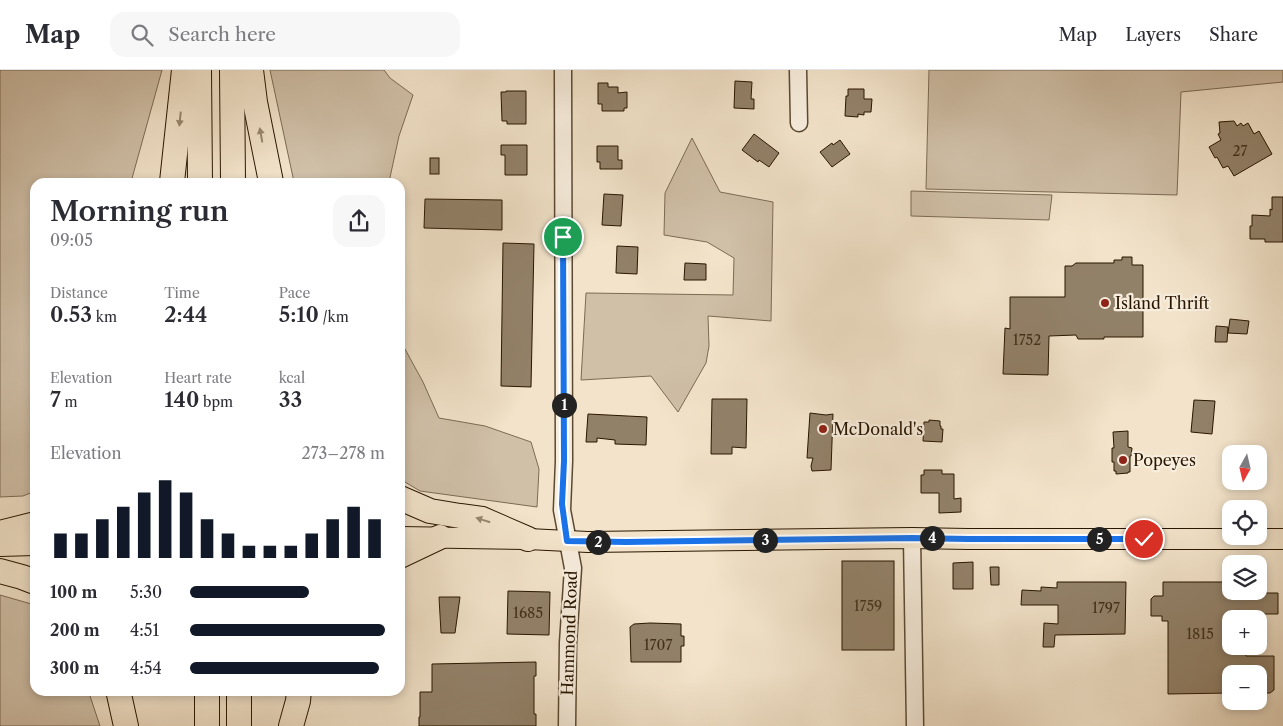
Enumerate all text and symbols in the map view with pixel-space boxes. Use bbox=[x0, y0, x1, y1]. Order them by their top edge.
search box bbox=[110, 12, 460, 57]
text: Map bbox=[25, 20, 80, 49]
icon: search bbox=[128, 21, 156, 49]
text: Search here bbox=[168, 23, 276, 46]
text: Map bbox=[1059, 24, 1097, 46]
text: Layers bbox=[1125, 24, 1181, 46]
text: Share bbox=[1209, 24, 1258, 46]
one-way arrow bbox=[175, 111, 183, 127]
one-way arrow bbox=[257, 126, 265, 142]
house number: 27 bbox=[1233, 142, 1248, 160]
text: Morning run bbox=[50, 194, 229, 228]
button: share bbox=[333, 195, 385, 247]
pin bbox=[542, 216, 584, 258]
icon: arrive bbox=[549, 223, 577, 251]
text: 09:05 bbox=[50, 230, 93, 250]
text: Distance bbox=[50, 284, 108, 302]
text: Time bbox=[164, 284, 200, 302]
text: Pace bbox=[279, 284, 310, 302]
place label: Island Thrift bbox=[1115, 293, 1209, 313]
marker: Island Thrift bbox=[1099, 297, 1111, 309]
text: 0.53 bbox=[50, 302, 92, 327]
text: 2:44 bbox=[164, 302, 207, 327]
text: 5:10 bbox=[279, 302, 319, 327]
text: km bbox=[92, 308, 117, 326]
text: /km bbox=[319, 308, 349, 326]
house number: 1752 bbox=[1013, 331, 1041, 349]
text: Elevation bbox=[50, 369, 113, 387]
text: Heart rate bbox=[164, 369, 232, 387]
text: kcal bbox=[279, 369, 305, 387]
text: 7 bbox=[50, 387, 61, 412]
text: 140 bbox=[164, 387, 199, 412]
text: 33 bbox=[279, 387, 302, 412]
pin: 1 bbox=[552, 392, 576, 418]
text: m bbox=[61, 393, 78, 411]
text: bpm bbox=[199, 393, 233, 411]
text: 1 bbox=[561, 396, 568, 414]
place label: McDonald's bbox=[833, 419, 923, 439]
marker: McDonald's bbox=[817, 423, 829, 435]
text: Elevation bbox=[50, 443, 121, 463]
text: 273–278 m bbox=[301, 443, 385, 463]
north arrow bbox=[1222, 445, 1268, 490]
map controls bbox=[1222, 445, 1267, 710]
place label: Popeyes bbox=[1133, 450, 1196, 470]
marker: Popeyes bbox=[1117, 454, 1129, 466]
button: locate bbox=[1222, 500, 1267, 545]
one-way arrow bbox=[476, 516, 491, 524]
pin bbox=[1123, 518, 1165, 560]
icon: check bbox=[1130, 525, 1158, 553]
pin: 4 bbox=[920, 526, 944, 550]
pin: 5 bbox=[1086, 526, 1112, 552]
pin: 3 bbox=[752, 528, 778, 552]
text: 4 bbox=[928, 529, 937, 547]
pin: 2 bbox=[586, 530, 610, 554]
text: 5 bbox=[1096, 530, 1103, 548]
text: 3 bbox=[762, 531, 769, 549]
text: 2 bbox=[594, 533, 603, 551]
button: layers bbox=[1222, 555, 1267, 600]
street label: Hammond Road bbox=[557, 570, 581, 696]
text: 100 m bbox=[50, 582, 97, 602]
text: 5:30 bbox=[130, 582, 162, 602]
house number: 1759 bbox=[854, 597, 882, 615]
house number: 1797 bbox=[1092, 599, 1120, 617]
house number: 1685 bbox=[513, 604, 543, 622]
button: + bbox=[1222, 610, 1267, 655]
text: 200 m bbox=[50, 620, 100, 640]
text: 4:51 bbox=[130, 620, 159, 640]
house number: 1815 bbox=[1186, 625, 1214, 643]
house number: 1707 bbox=[644, 636, 672, 654]
text: 300 m bbox=[50, 658, 99, 678]
text: 4:54 bbox=[130, 658, 162, 678]
button: − bbox=[1222, 665, 1267, 710]

